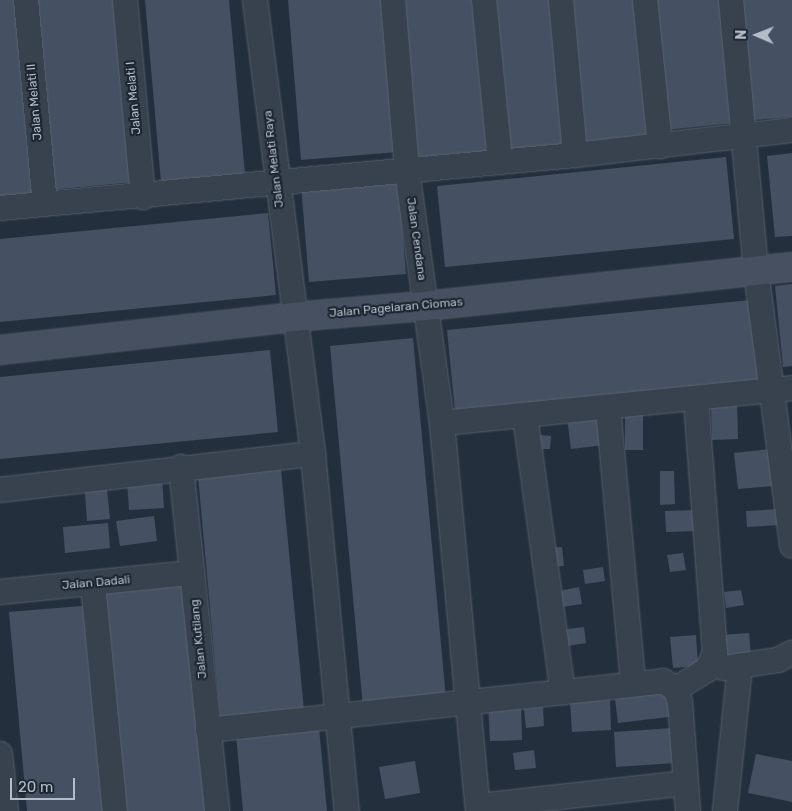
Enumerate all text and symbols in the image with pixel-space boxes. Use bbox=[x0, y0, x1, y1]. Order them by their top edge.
north arrow bbox=[732, 10, 782, 60]
text: N bbox=[733, 30, 750, 40]
street label: Jalan Melati I bbox=[124, 61, 144, 135]
street label: Jalan Melati II bbox=[24, 63, 46, 141]
street label: Jalan Melati Raya bbox=[261, 110, 287, 208]
street label: Jalan Cendana bbox=[403, 197, 429, 281]
street label: Jalan Pagelaran Ciomas bbox=[329, 295, 463, 321]
street label: Jalan Dadali bbox=[61, 573, 131, 593]
street label: Jalan Kutilang bbox=[188, 599, 210, 679]
scale bar bbox=[12, 768, 78, 800]
text: 20 m bbox=[18, 778, 53, 796]

